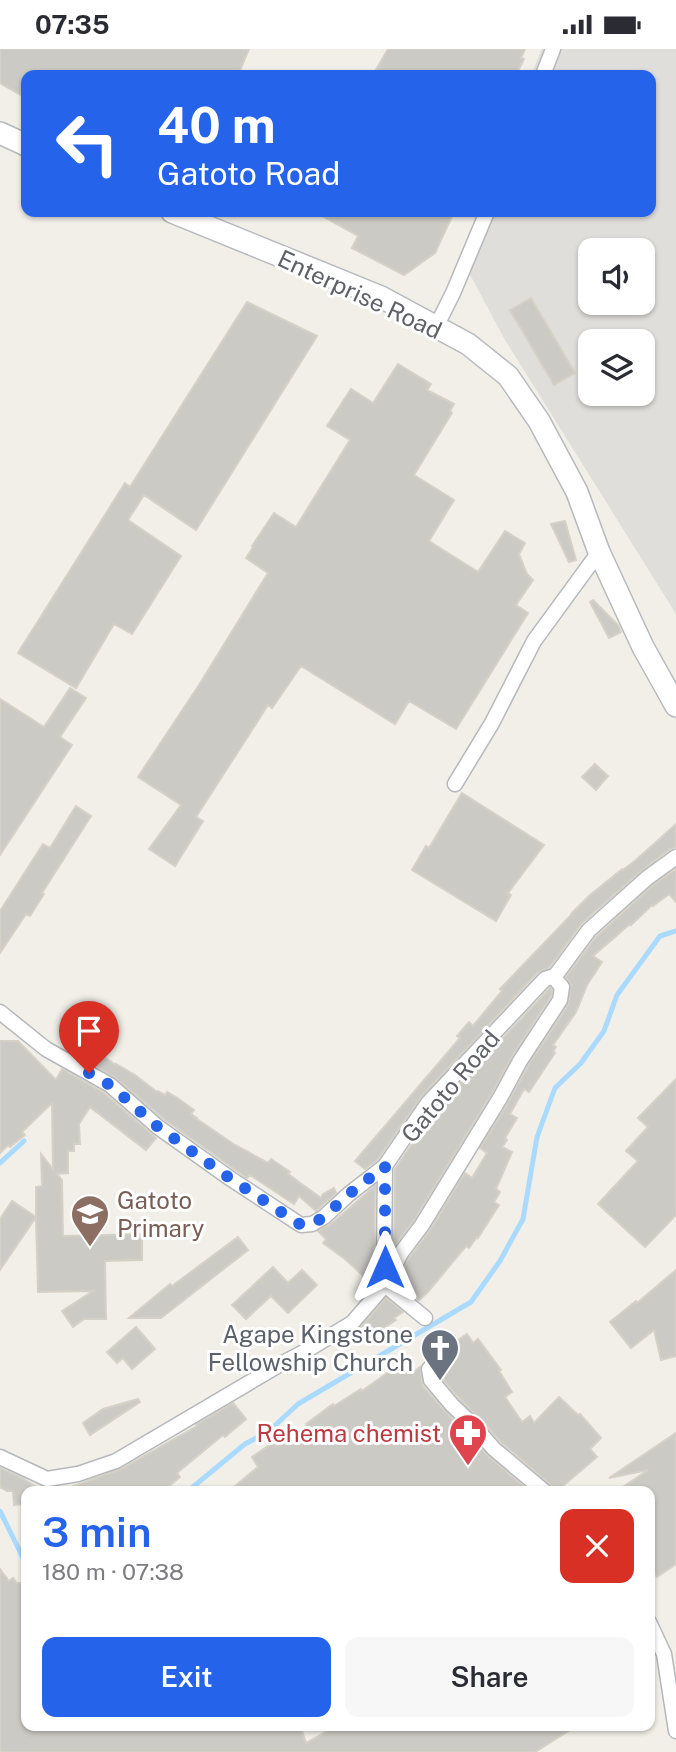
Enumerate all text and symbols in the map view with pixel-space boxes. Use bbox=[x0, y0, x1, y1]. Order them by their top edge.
text: 07:35 bbox=[35, 9, 109, 40]
text: 40 m bbox=[157, 96, 276, 154]
icon: left bbox=[42, 98, 133, 189]
text: Gatoto Road bbox=[157, 155, 340, 192]
map controls bbox=[578, 238, 655, 406]
button: sound bbox=[578, 238, 655, 315]
street label: Enterprise Road bbox=[274, 244, 446, 344]
button: layers bbox=[578, 329, 655, 406]
pin bbox=[59, 1001, 119, 1073]
icon: arrive bbox=[70, 1012, 108, 1050]
street label: Gatoto Road bbox=[395, 1024, 505, 1148]
place label: Gatoto Primary bbox=[117, 1186, 204, 1242]
school or university icon: Gatoto Primary bbox=[69, 1193, 111, 1248]
position arrow bbox=[348, 1230, 422, 1304]
place label: Agape Kingstone Fellowship Church bbox=[208, 1320, 413, 1376]
church icon: Agape Kingstone Fellowship Church bbox=[419, 1327, 461, 1382]
pharmacy icon: Rehema chemist bbox=[447, 1412, 489, 1467]
place label: Rehema chemist bbox=[256, 1419, 441, 1447]
text: 3 min bbox=[42, 1507, 152, 1556]
button: close bbox=[560, 1509, 634, 1583]
text: 180 m · 07:38 bbox=[42, 1558, 184, 1585]
button: Exit bbox=[42, 1637, 331, 1717]
button: Share bbox=[345, 1637, 634, 1717]

